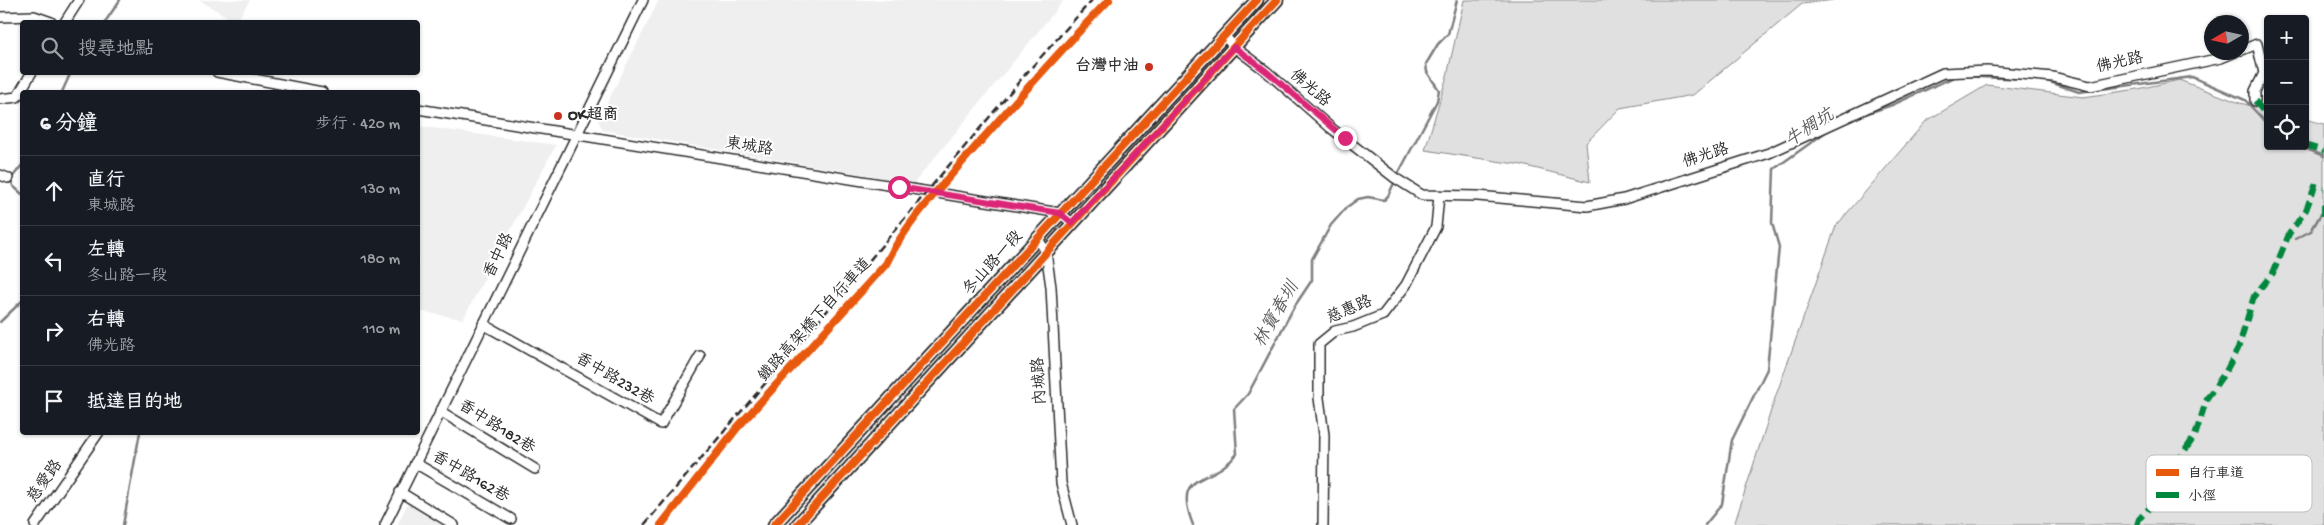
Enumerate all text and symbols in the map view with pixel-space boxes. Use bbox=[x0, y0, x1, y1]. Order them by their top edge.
north arrow bbox=[2204, 15, 2249, 60]
map controls bbox=[2264, 15, 2309, 150]
button: + bbox=[2264, 15, 2309, 60]
search box bbox=[20, 20, 420, 75]
icon: search bbox=[38, 34, 66, 62]
text: 搜尋地點 bbox=[78, 39, 154, 62]
street label: 佛光路 bbox=[2094, 48, 2145, 78]
place label: 台灣中油 bbox=[1075, 56, 1139, 77]
button: − bbox=[2264, 60, 2309, 105]
marker: 台灣中油 bbox=[1143, 61, 1155, 73]
street label: 佛光路 bbox=[1285, 65, 1335, 112]
water label: 牛椆坑 bbox=[1781, 104, 1840, 153]
button: locate bbox=[2264, 105, 2309, 150]
place label: OK超商 bbox=[568, 106, 618, 126]
marker: OK超商 bbox=[552, 110, 564, 122]
text: 6 分鐘 bbox=[40, 113, 98, 138]
text: 步行 · 420 m bbox=[316, 116, 400, 135]
route end bbox=[1334, 127, 1357, 150]
street label: 東城路 bbox=[724, 133, 775, 161]
street label: 佛光路 bbox=[1680, 139, 1732, 173]
text: 直行 bbox=[87, 170, 125, 193]
route start bbox=[888, 176, 911, 199]
icon: ahead bbox=[40, 177, 68, 205]
text: 130 m bbox=[361, 181, 400, 200]
text: 東城路 bbox=[87, 198, 135, 217]
street label: 冬山路一段 bbox=[959, 227, 1028, 300]
street label: 香中路 bbox=[479, 229, 519, 282]
text: 左轉 bbox=[87, 240, 125, 263]
icon: left bbox=[40, 247, 68, 275]
text: 180 m bbox=[361, 251, 400, 270]
street label: 鐵路高架橋下自行車道 bbox=[754, 254, 877, 387]
text: 冬山路一段 bbox=[87, 268, 167, 287]
water label: 林寶春圳 bbox=[1249, 276, 1305, 351]
street label: 慈惠路 bbox=[1323, 291, 1376, 329]
text: 右轉 bbox=[87, 310, 125, 333]
icon: right bbox=[40, 317, 68, 345]
text: 110 m bbox=[363, 321, 400, 340]
text: 佛光路 bbox=[87, 338, 135, 357]
street label: 香中路232巷 bbox=[571, 348, 658, 410]
street label: 內城路 bbox=[1028, 357, 1052, 406]
icon: arrive bbox=[40, 387, 68, 415]
text: 抵達目的地 bbox=[87, 392, 182, 415]
street label: 香中路182巷 bbox=[454, 395, 539, 459]
street label: 香中路162巷 bbox=[428, 446, 513, 508]
legend bbox=[2146, 455, 2312, 512]
street label: 慈愛路 bbox=[23, 456, 68, 507]
text: 自行車道 bbox=[2188, 466, 2244, 483]
text: 小徑 bbox=[2188, 489, 2216, 506]

